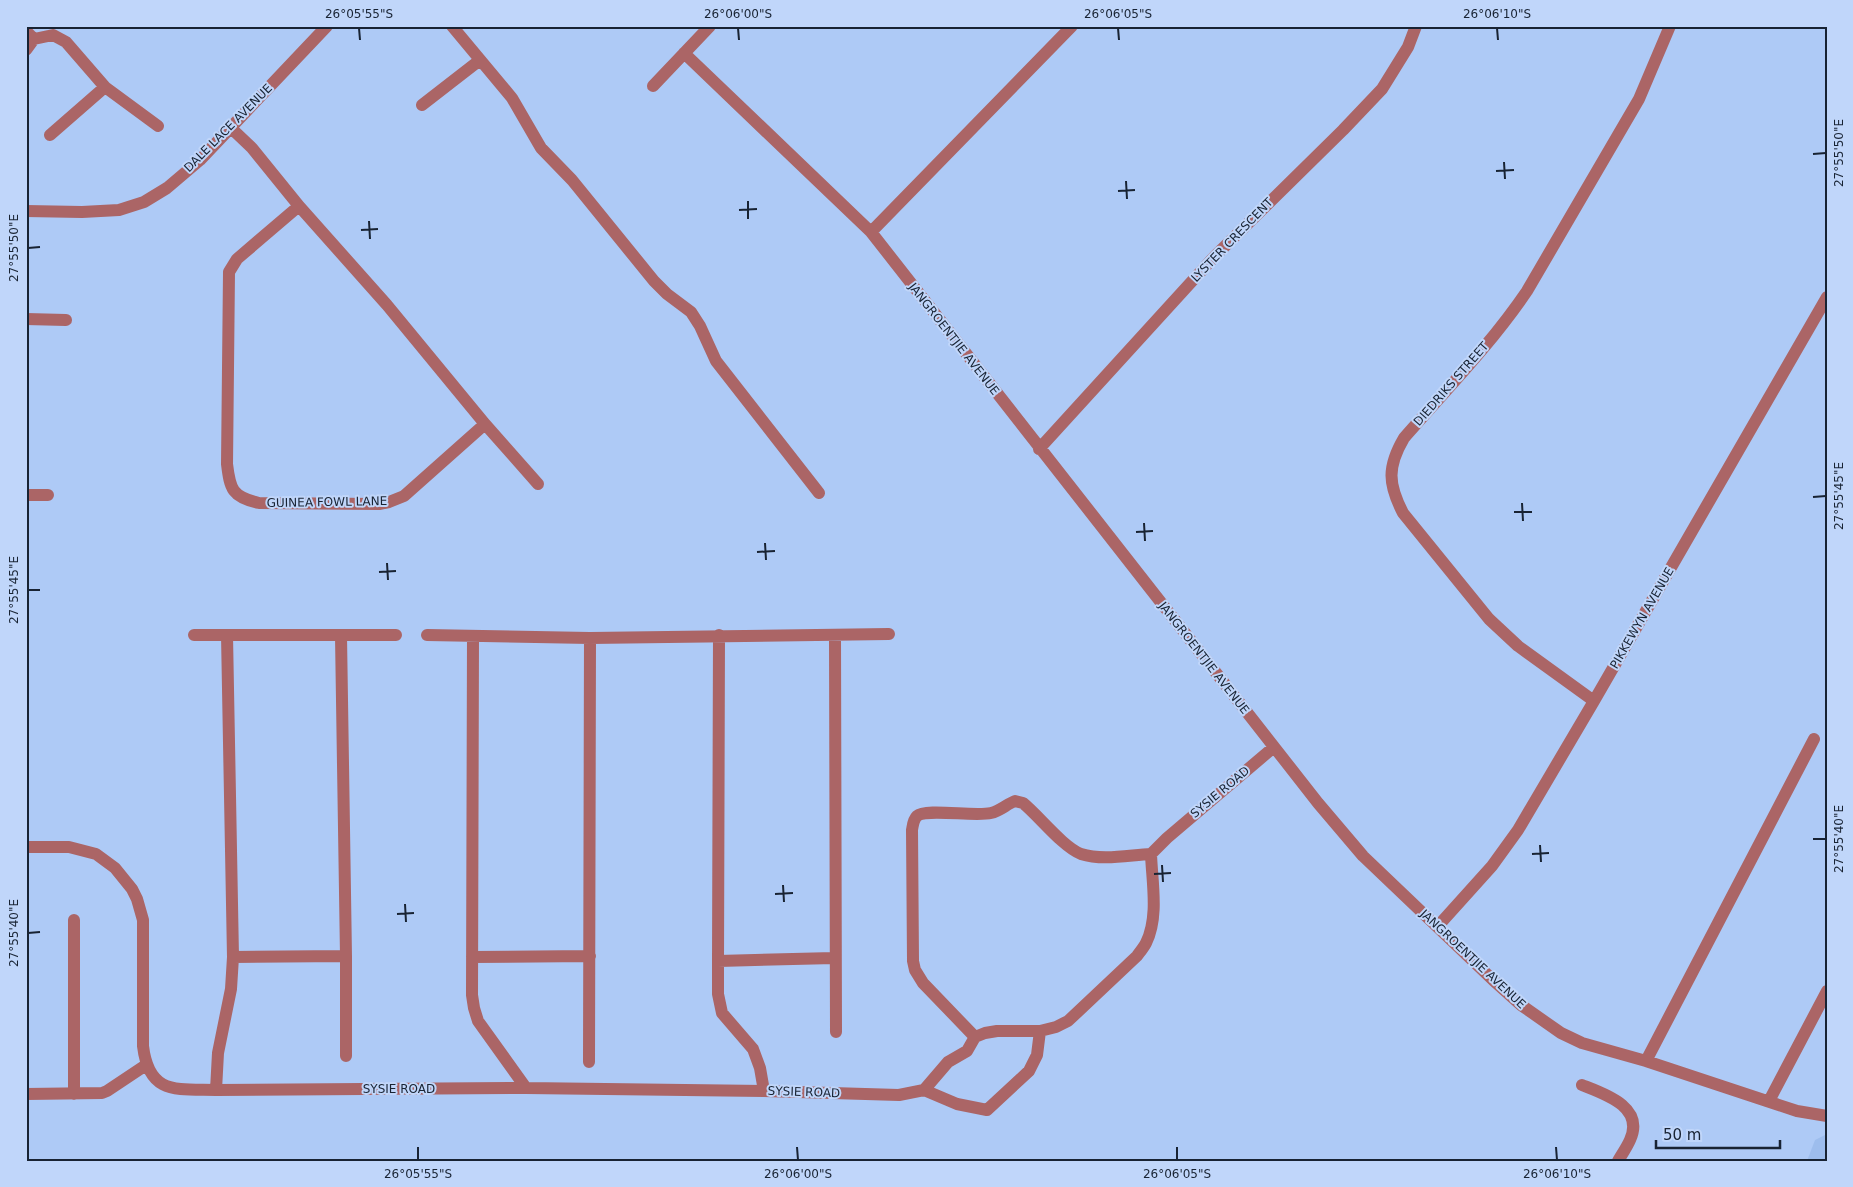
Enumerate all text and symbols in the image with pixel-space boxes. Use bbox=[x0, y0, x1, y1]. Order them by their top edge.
text: 26°05'55"S bbox=[325, 7, 393, 21]
text: 26°06'00"S bbox=[704, 7, 772, 21]
text: 26°06'05"S bbox=[1084, 7, 1152, 21]
text: 26°06'10"S bbox=[1463, 7, 1531, 21]
street label: DALE LACE AVENUE bbox=[181, 81, 275, 175]
text: 27°55'50"E bbox=[1832, 119, 1846, 187]
street label: LYSTER CRESCENT bbox=[1188, 195, 1276, 285]
text: 27°55'50"E bbox=[7, 214, 21, 282]
street label: JANGROENTJIE AVENUE bbox=[905, 279, 1002, 398]
street label: DIEDRIKS STREET bbox=[1411, 339, 1492, 429]
text: 27°55'45"E bbox=[1832, 462, 1846, 530]
street label: GUINEA FOWL LANE bbox=[267, 494, 387, 510]
text: 27°55'45"E bbox=[7, 556, 21, 624]
street label: PIKKEWYN AVENUE bbox=[1607, 565, 1677, 671]
street label: JANGROENTJIE AVENUE bbox=[1155, 598, 1252, 717]
street label: SYSIE ROAD bbox=[1188, 763, 1252, 821]
text: 27°55'40"E bbox=[1832, 805, 1846, 873]
text: 27°55'40"E bbox=[7, 899, 21, 967]
street label: JANGROENTJIE AVENUE bbox=[1417, 906, 1528, 1011]
street label: SYSIE ROAD bbox=[363, 1082, 435, 1096]
street label: SYSIE ROAD bbox=[768, 1084, 840, 1100]
scale bar bbox=[1656, 1117, 1779, 1149]
text: 50 m bbox=[1663, 1126, 1701, 1144]
text: 26°05'55"S bbox=[384, 1167, 452, 1181]
text: 26°06'00"S bbox=[764, 1167, 832, 1181]
text: 26°06'05"S bbox=[1143, 1167, 1211, 1181]
text: 26°06'10"S bbox=[1523, 1167, 1591, 1181]

